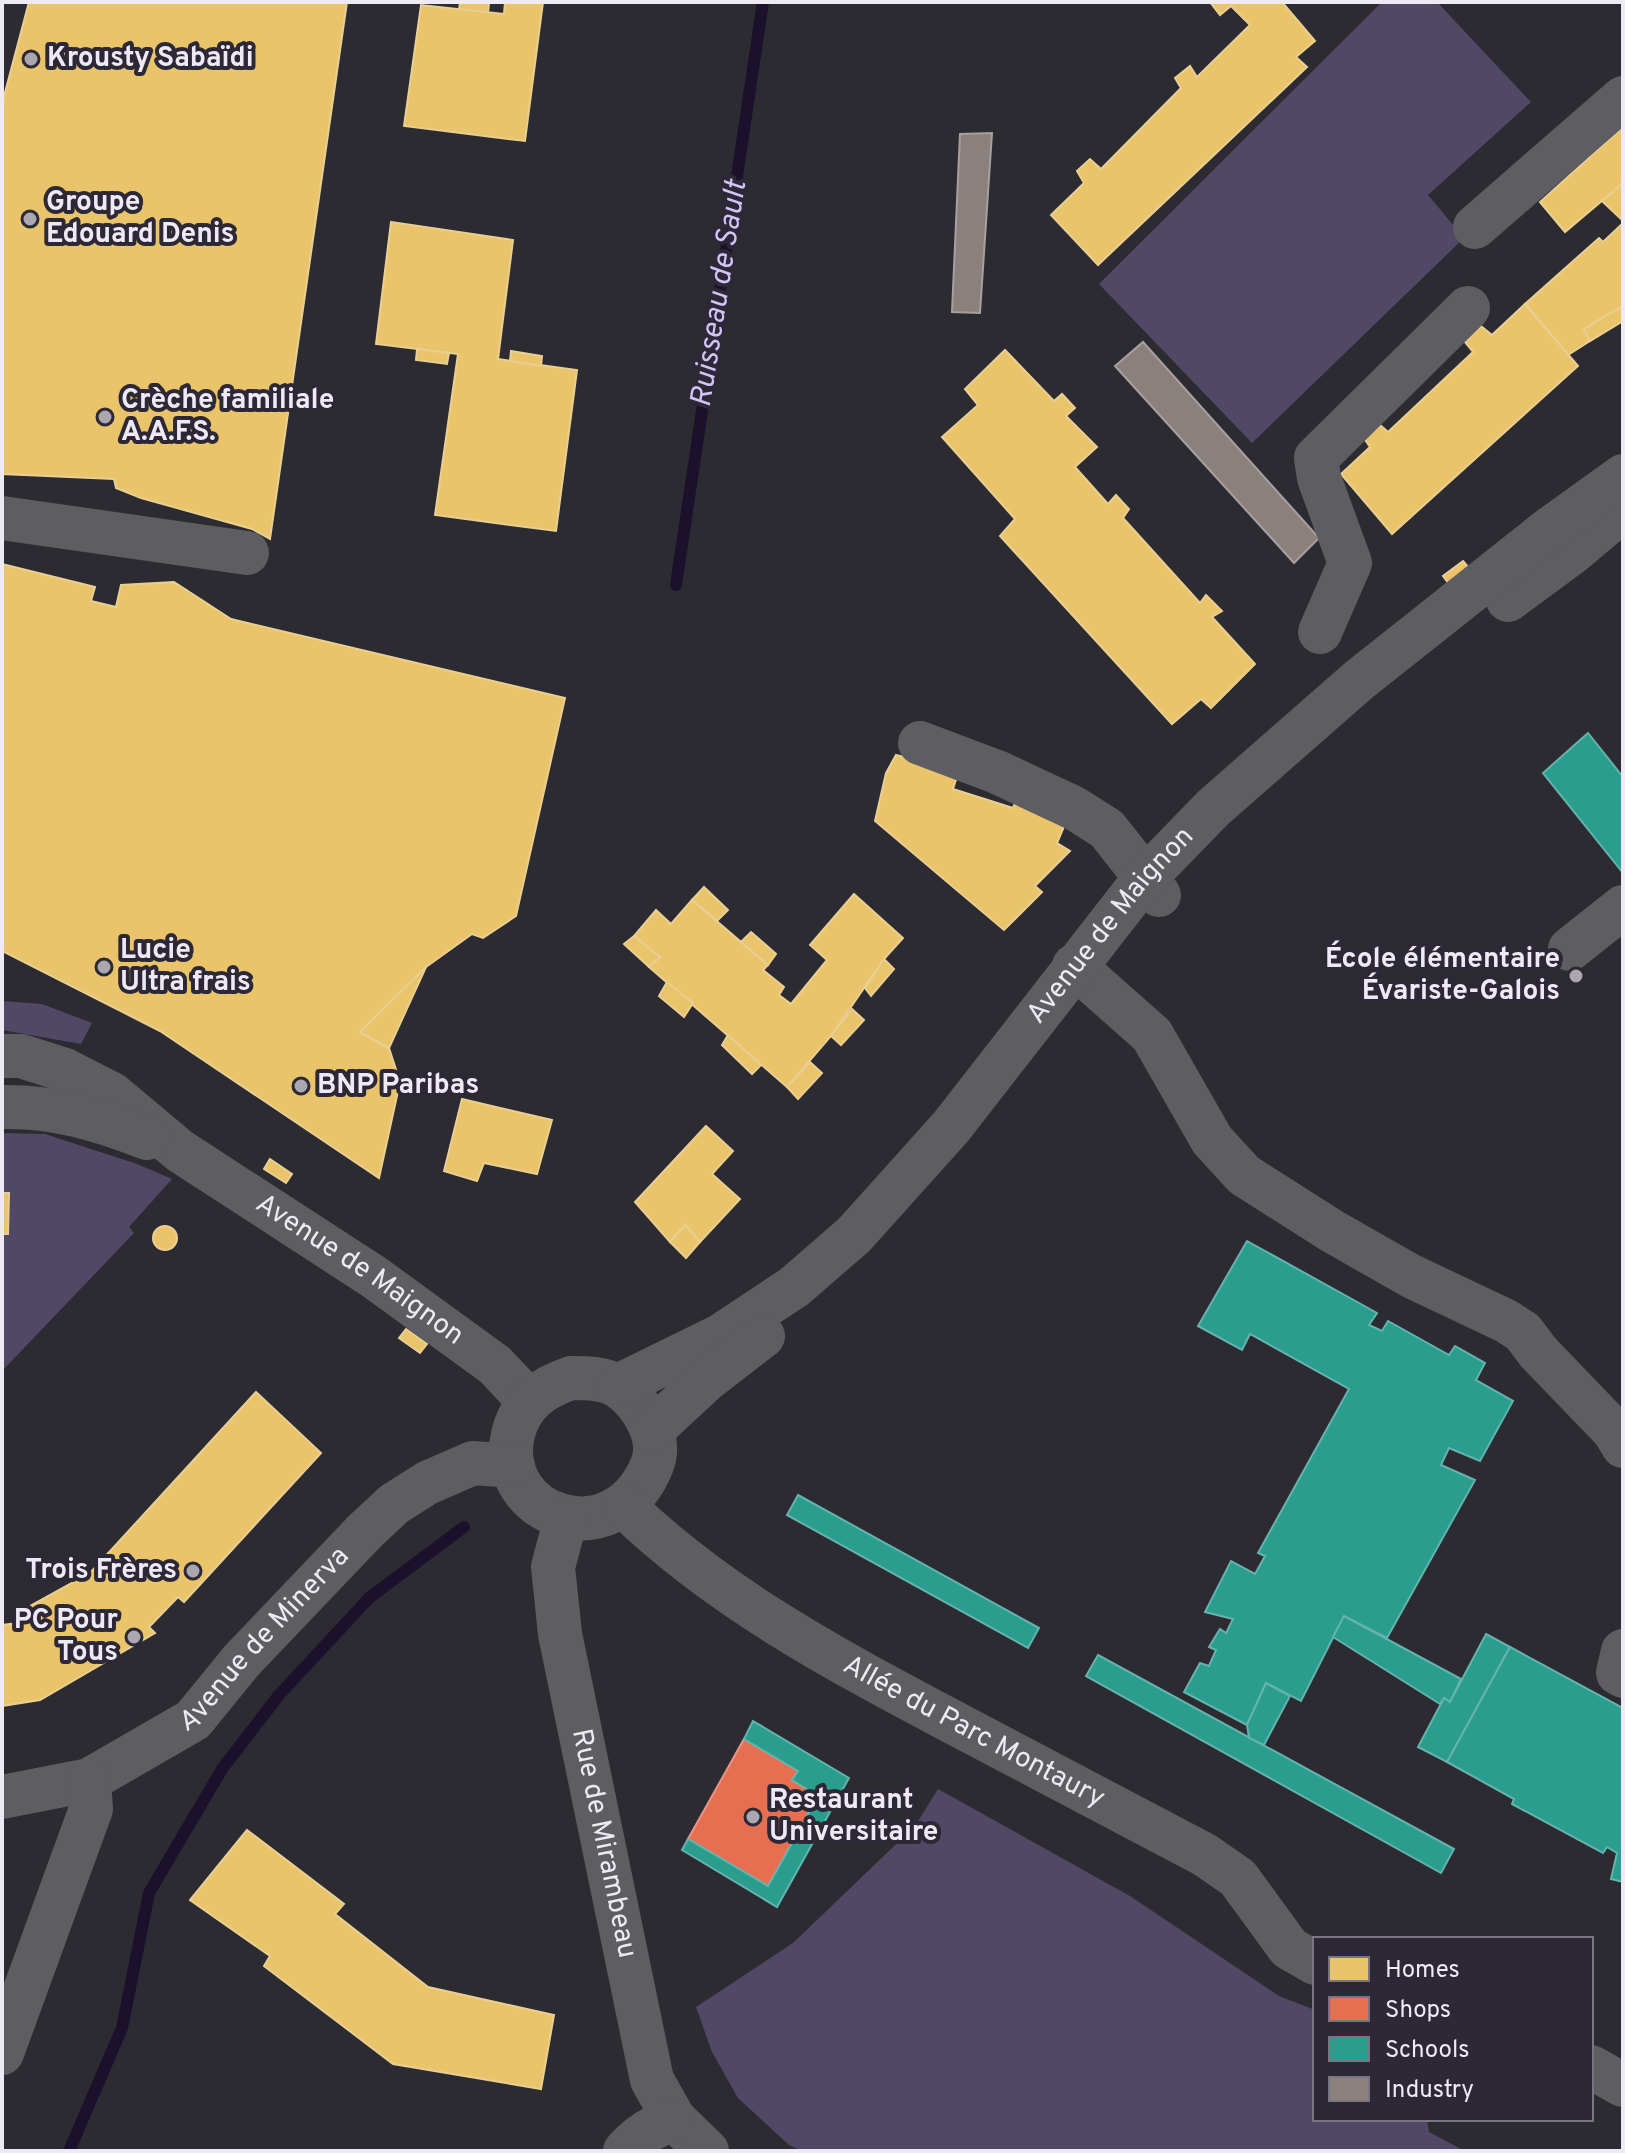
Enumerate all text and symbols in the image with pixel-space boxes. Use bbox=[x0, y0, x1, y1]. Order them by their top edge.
place label: Krousty Sabaïdi bbox=[47, 41, 254, 77]
marker: Krousty Sabaïdi bbox=[22, 50, 40, 68]
water label: Ruisseau de Sault bbox=[684, 177, 756, 410]
place label: Groupe Edouard Denis bbox=[46, 185, 234, 253]
marker: Groupe Edouard Denis bbox=[21, 210, 39, 228]
place label: Crèche familiale A.A.F.S. bbox=[121, 383, 334, 451]
marker: Crèche familiale A.A.F.S. bbox=[96, 408, 114, 426]
street label: Avenue de Maignon bbox=[1020, 820, 1202, 1032]
place label: Lucie Ultra frais bbox=[120, 933, 251, 1001]
place label: École élémentaire Évariste-Galois bbox=[1325, 940, 1560, 1010]
marker: Lucie Ultra frais bbox=[95, 958, 113, 976]
marker: École élémentaire Évariste-Galois bbox=[1567, 967, 1585, 985]
place label: BNP Paribas bbox=[317, 1068, 479, 1104]
marker: BNP Paribas bbox=[292, 1077, 310, 1095]
street label: Avenue de Maignon bbox=[248, 1187, 471, 1354]
street label: Avenue de Minerva bbox=[174, 1540, 358, 1742]
place label: Trois Frères bbox=[25, 1553, 177, 1589]
marker: Trois Frères bbox=[184, 1562, 202, 1580]
place label: PC Pour Tous bbox=[14, 1603, 118, 1671]
marker: PC Pour Tous bbox=[125, 1628, 143, 1646]
street label: Allée du Parc Montaury bbox=[836, 1648, 1111, 1817]
street label: Rue de Mirambeau bbox=[562, 1726, 644, 1961]
place label: Restaurant Universitaire bbox=[769, 1783, 938, 1851]
marker: Restaurant Universitaire bbox=[744, 1808, 762, 1826]
legend bbox=[1313, 1937, 1593, 2121]
text: Homes bbox=[1385, 1956, 1460, 1986]
text: Shops bbox=[1385, 1996, 1451, 2026]
text: Schools bbox=[1385, 2036, 1470, 2066]
text: Industry bbox=[1385, 2076, 1474, 2106]

